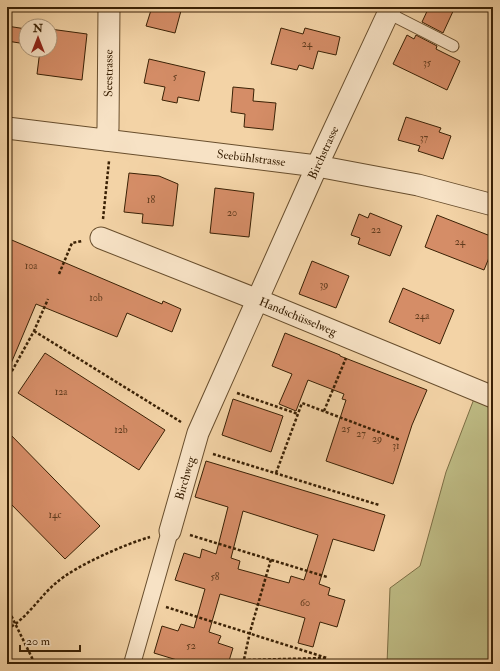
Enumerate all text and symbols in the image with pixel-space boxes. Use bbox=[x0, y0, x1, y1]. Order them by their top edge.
north arrow bbox=[18, 18, 58, 58]
text: N bbox=[32, 22, 44, 35]
house number: 24 bbox=[302, 38, 313, 50]
street label: Seestrasse bbox=[101, 49, 116, 97]
house number: 35 bbox=[423, 57, 432, 69]
house number: 5 bbox=[173, 71, 178, 83]
street label: Birchstrasse bbox=[304, 123, 342, 182]
house number: 37 bbox=[420, 132, 429, 144]
street label: Seebühlstrasse bbox=[216, 146, 286, 170]
house number: 18 bbox=[147, 194, 155, 206]
house number: 20 bbox=[227, 207, 237, 219]
house number: 22 bbox=[371, 224, 381, 236]
house number: 24 bbox=[455, 236, 466, 248]
house number: 10a bbox=[25, 260, 38, 272]
house number: 39 bbox=[320, 279, 328, 291]
house number: 10b bbox=[89, 292, 103, 304]
street label: Handschüsselweg bbox=[257, 294, 340, 340]
house number: 24a bbox=[415, 310, 430, 322]
house number: 12a bbox=[55, 386, 68, 398]
house number: 25 bbox=[341, 423, 351, 435]
house number: 12b bbox=[114, 424, 128, 436]
house number: 27 bbox=[356, 428, 366, 440]
house number: 29 bbox=[372, 433, 382, 445]
house number: 31 bbox=[392, 440, 400, 452]
street label: Birchweg bbox=[172, 454, 199, 502]
house number: 14c bbox=[49, 509, 62, 521]
house number: 58 bbox=[210, 571, 220, 583]
house number: 60 bbox=[300, 597, 310, 609]
scale bar bbox=[20, 627, 80, 653]
text: 20 m bbox=[26, 634, 51, 649]
house number: 52 bbox=[186, 640, 196, 652]

